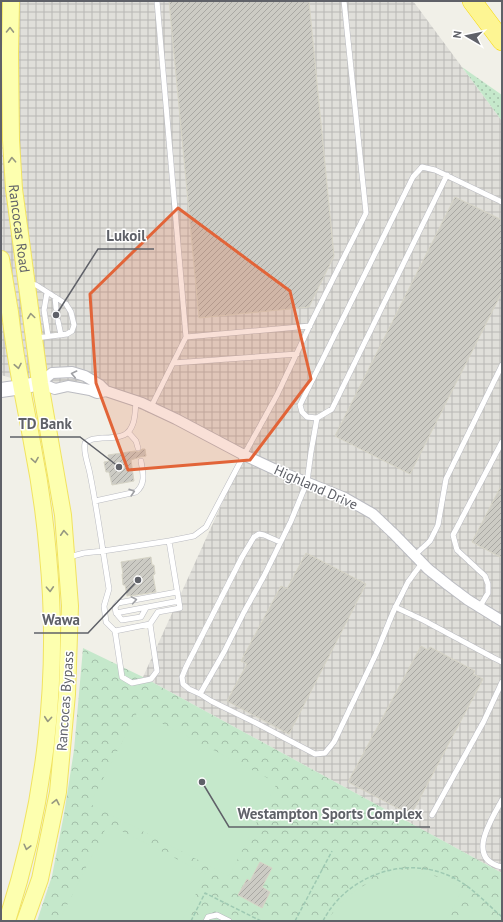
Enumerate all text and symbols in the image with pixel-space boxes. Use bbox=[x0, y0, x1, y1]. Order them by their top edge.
north arrow bbox=[447, 16, 487, 56]
one-way arrow bbox=[6, 27, 14, 33]
text: N bbox=[450, 30, 465, 39]
one-way arrow bbox=[8, 157, 17, 163]
street label: Rancocas Road bbox=[5, 184, 34, 274]
callout: Lukoil bbox=[98, 222, 154, 249]
text: Lukoil bbox=[106, 226, 146, 245]
one-way arrow bbox=[27, 313, 36, 320]
one-way arrow bbox=[13, 363, 21, 369]
one-way arrow bbox=[71, 370, 77, 378]
callout: TD Bank bbox=[10, 410, 80, 437]
text: TD Bank bbox=[18, 414, 72, 433]
one-way arrow bbox=[30, 457, 39, 463]
street label: Highland Drive bbox=[271, 461, 361, 513]
one-way arrow bbox=[128, 488, 135, 497]
one-way arrow bbox=[60, 530, 69, 536]
one-way arrow bbox=[46, 586, 55, 592]
one-way arrow bbox=[131, 596, 137, 605]
callout: Wawa bbox=[34, 606, 88, 633]
text: Wawa bbox=[42, 610, 80, 629]
street label: Rancocas Bypass bbox=[53, 650, 77, 752]
one-way arrow bbox=[44, 716, 53, 722]
one-way arrow bbox=[52, 799, 60, 805]
callout: Westampton Sports Complex bbox=[229, 800, 430, 827]
text: Westampton Sports Complex bbox=[238, 804, 423, 823]
one-way arrow bbox=[24, 844, 32, 850]

